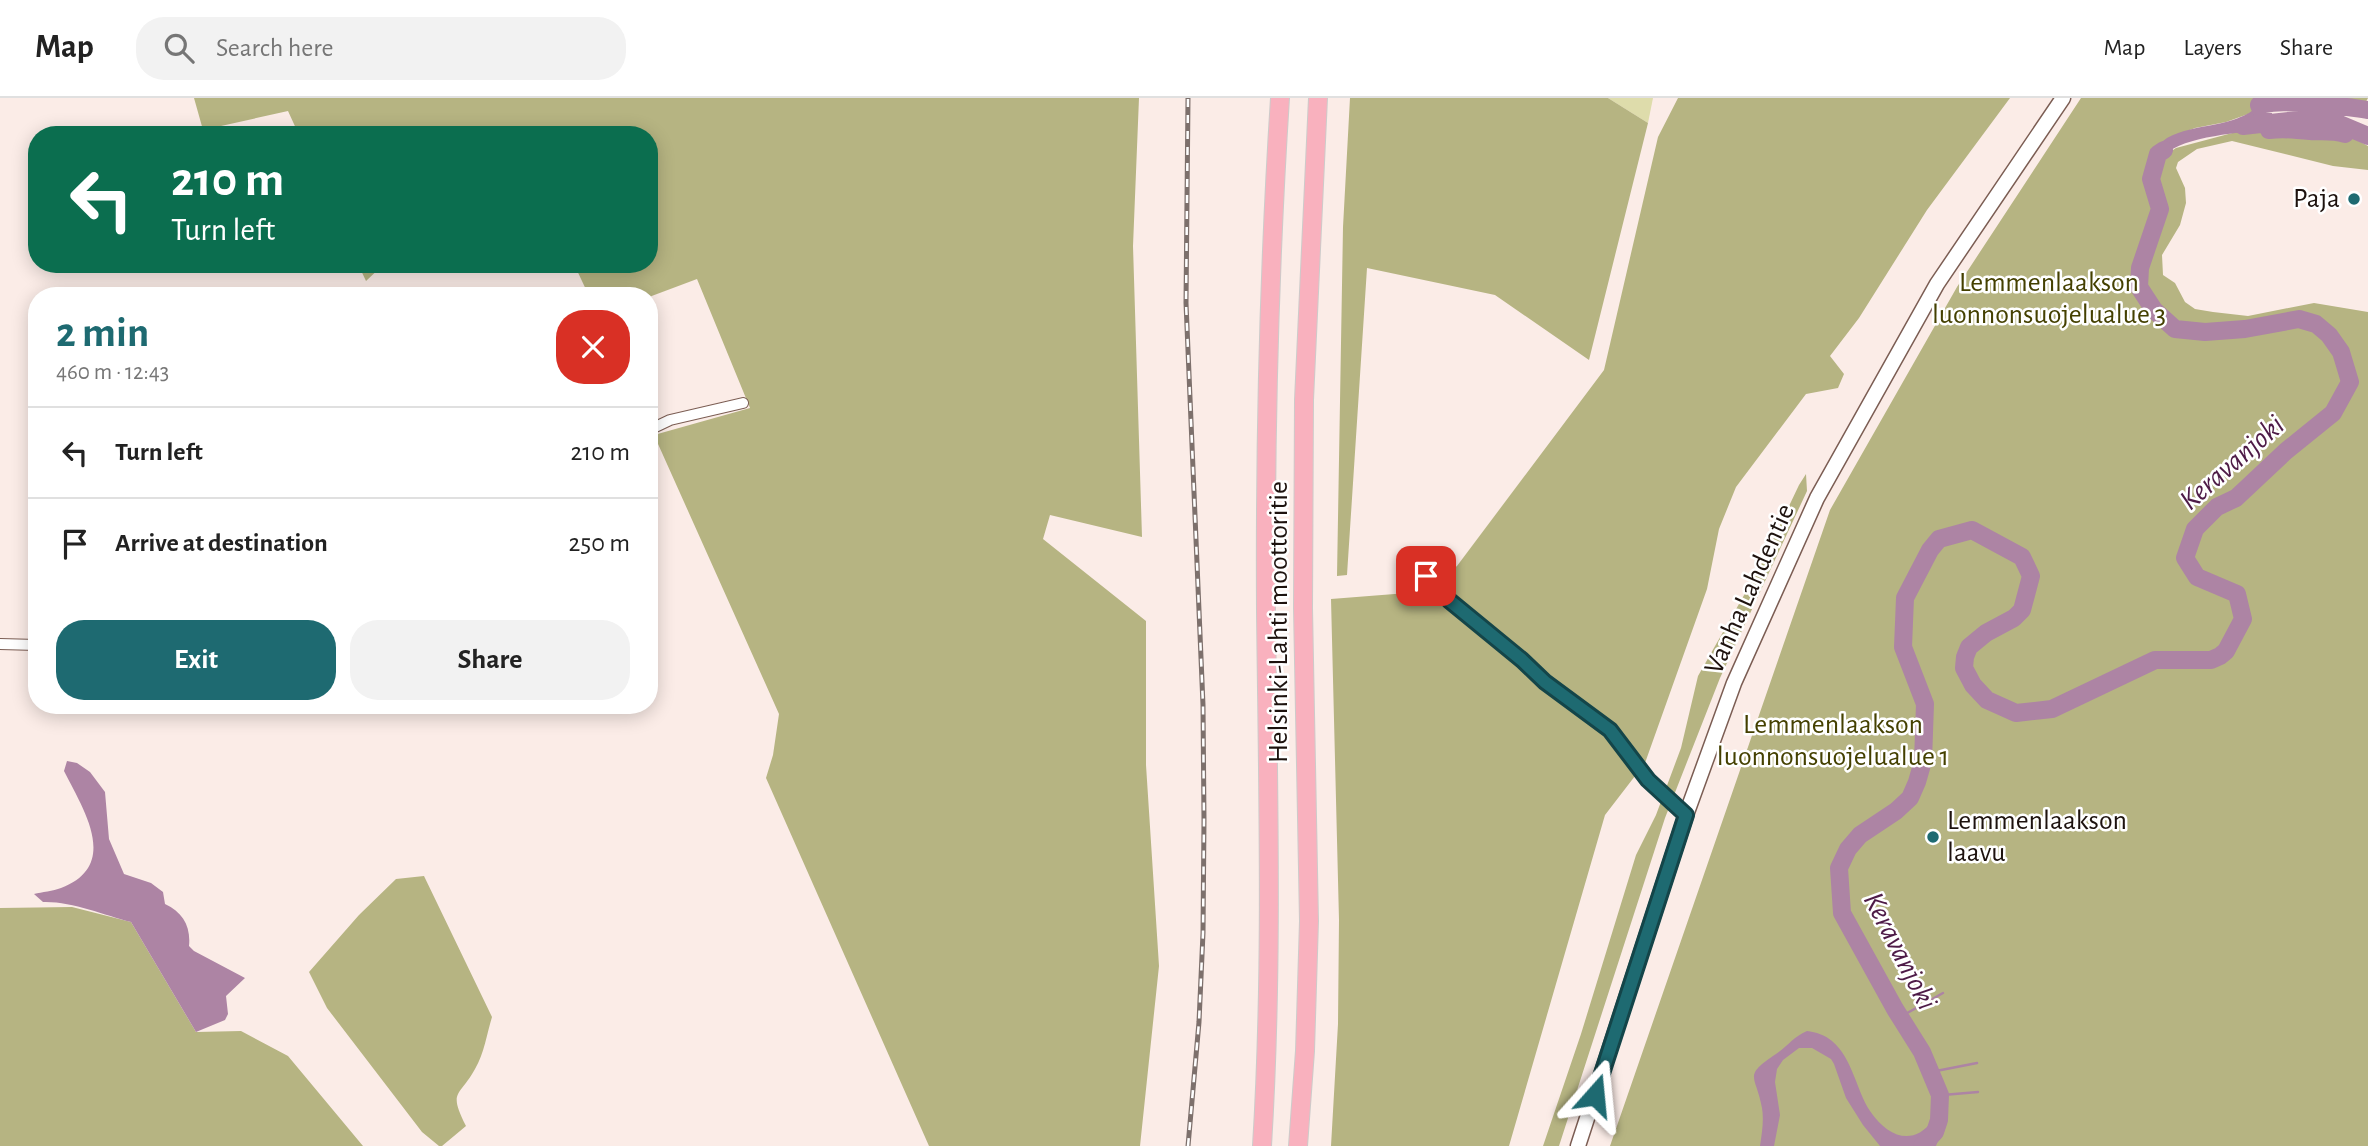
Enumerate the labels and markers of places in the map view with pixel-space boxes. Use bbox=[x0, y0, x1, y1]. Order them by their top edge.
place label: Paja bbox=[2293, 185, 2340, 213]
marker: Paja bbox=[2346, 191, 2362, 207]
pin bbox=[1396, 546, 1456, 606]
place label: Lemmenlaakson laavu bbox=[1947, 807, 2127, 867]
marker: Lemmenlaakson laavu bbox=[1925, 829, 1941, 845]

